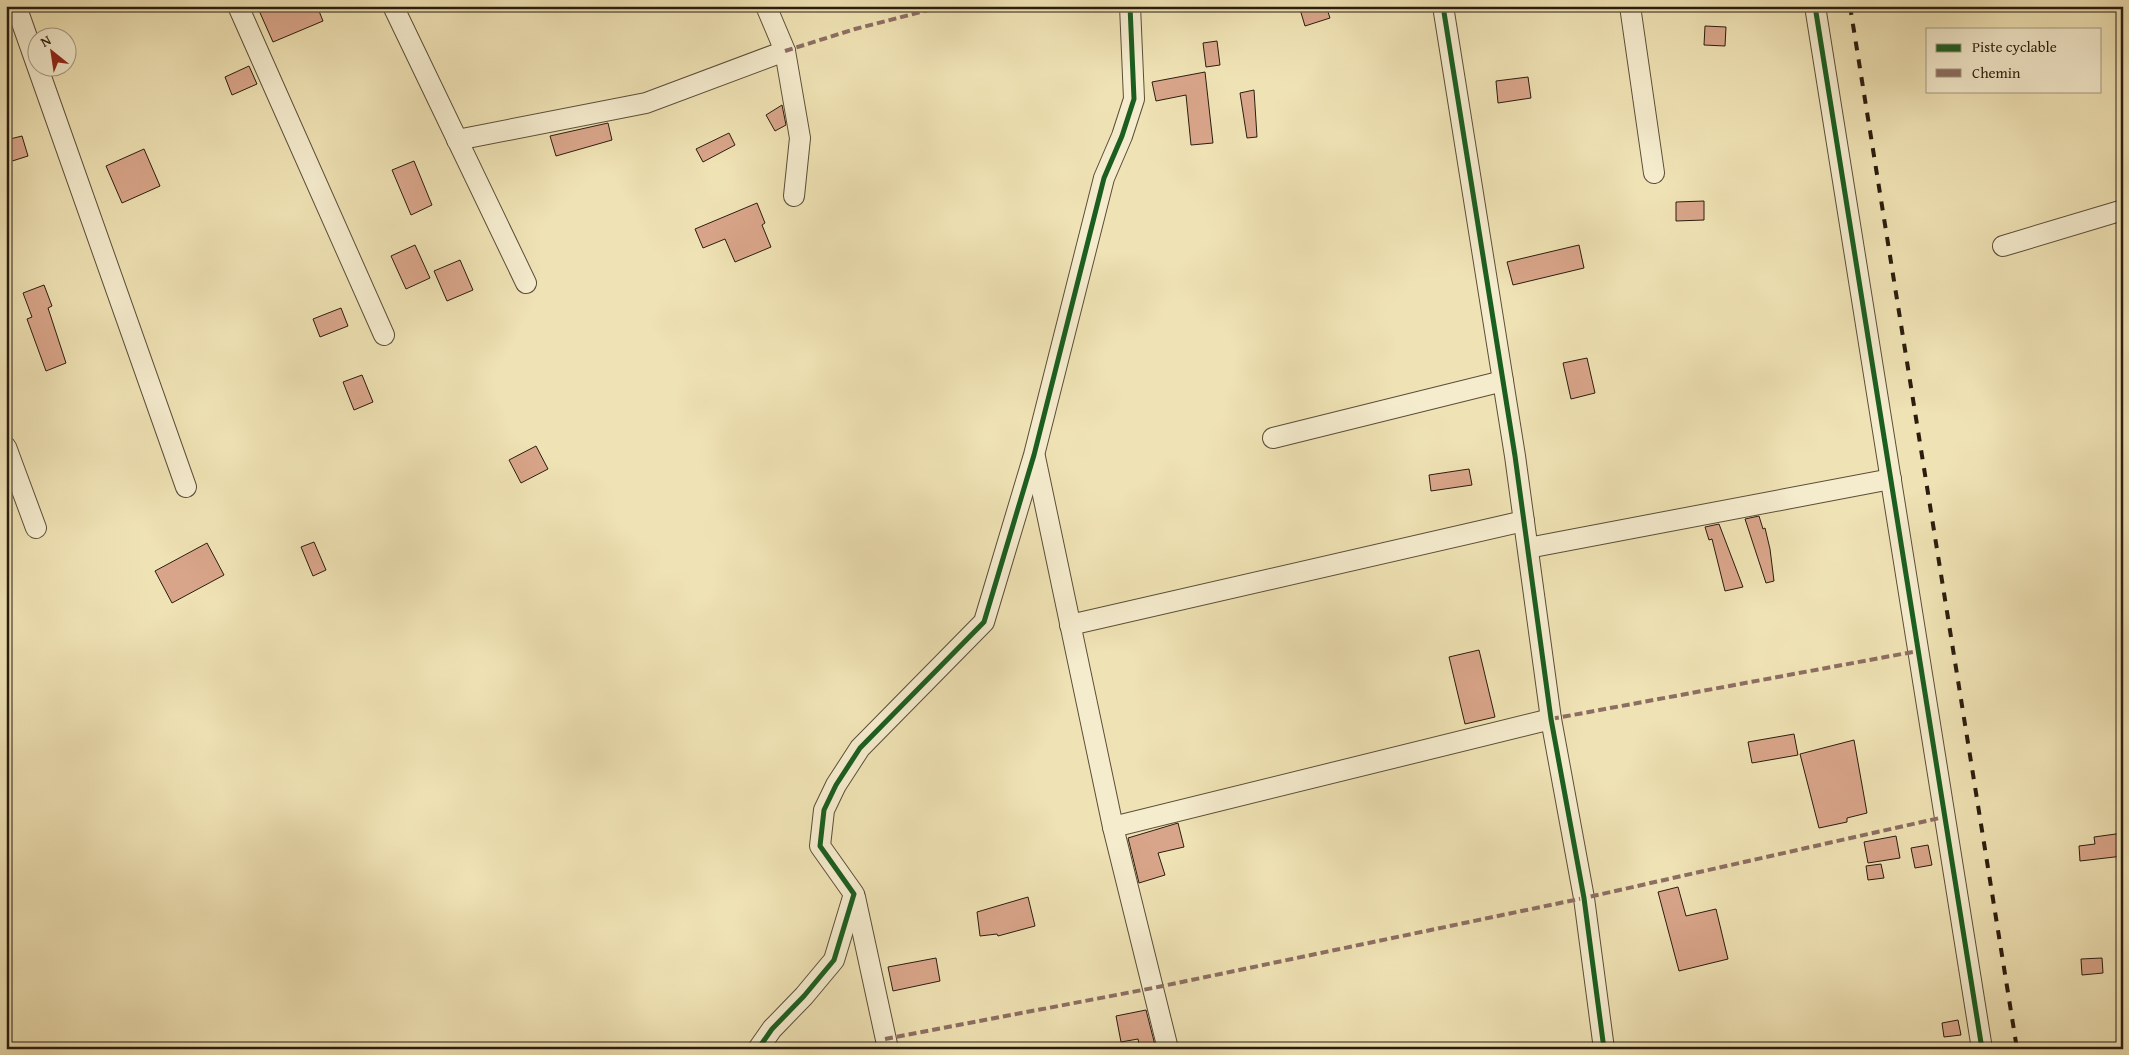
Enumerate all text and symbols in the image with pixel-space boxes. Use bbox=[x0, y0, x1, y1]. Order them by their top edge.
north arrow bbox=[28, 28, 78, 78]
legend bbox=[1926, 28, 2102, 92]
text: N bbox=[36, 29, 55, 52]
text: Piste cyclable bbox=[1972, 36, 2057, 57]
text: Chemin bbox=[1972, 62, 2021, 83]

